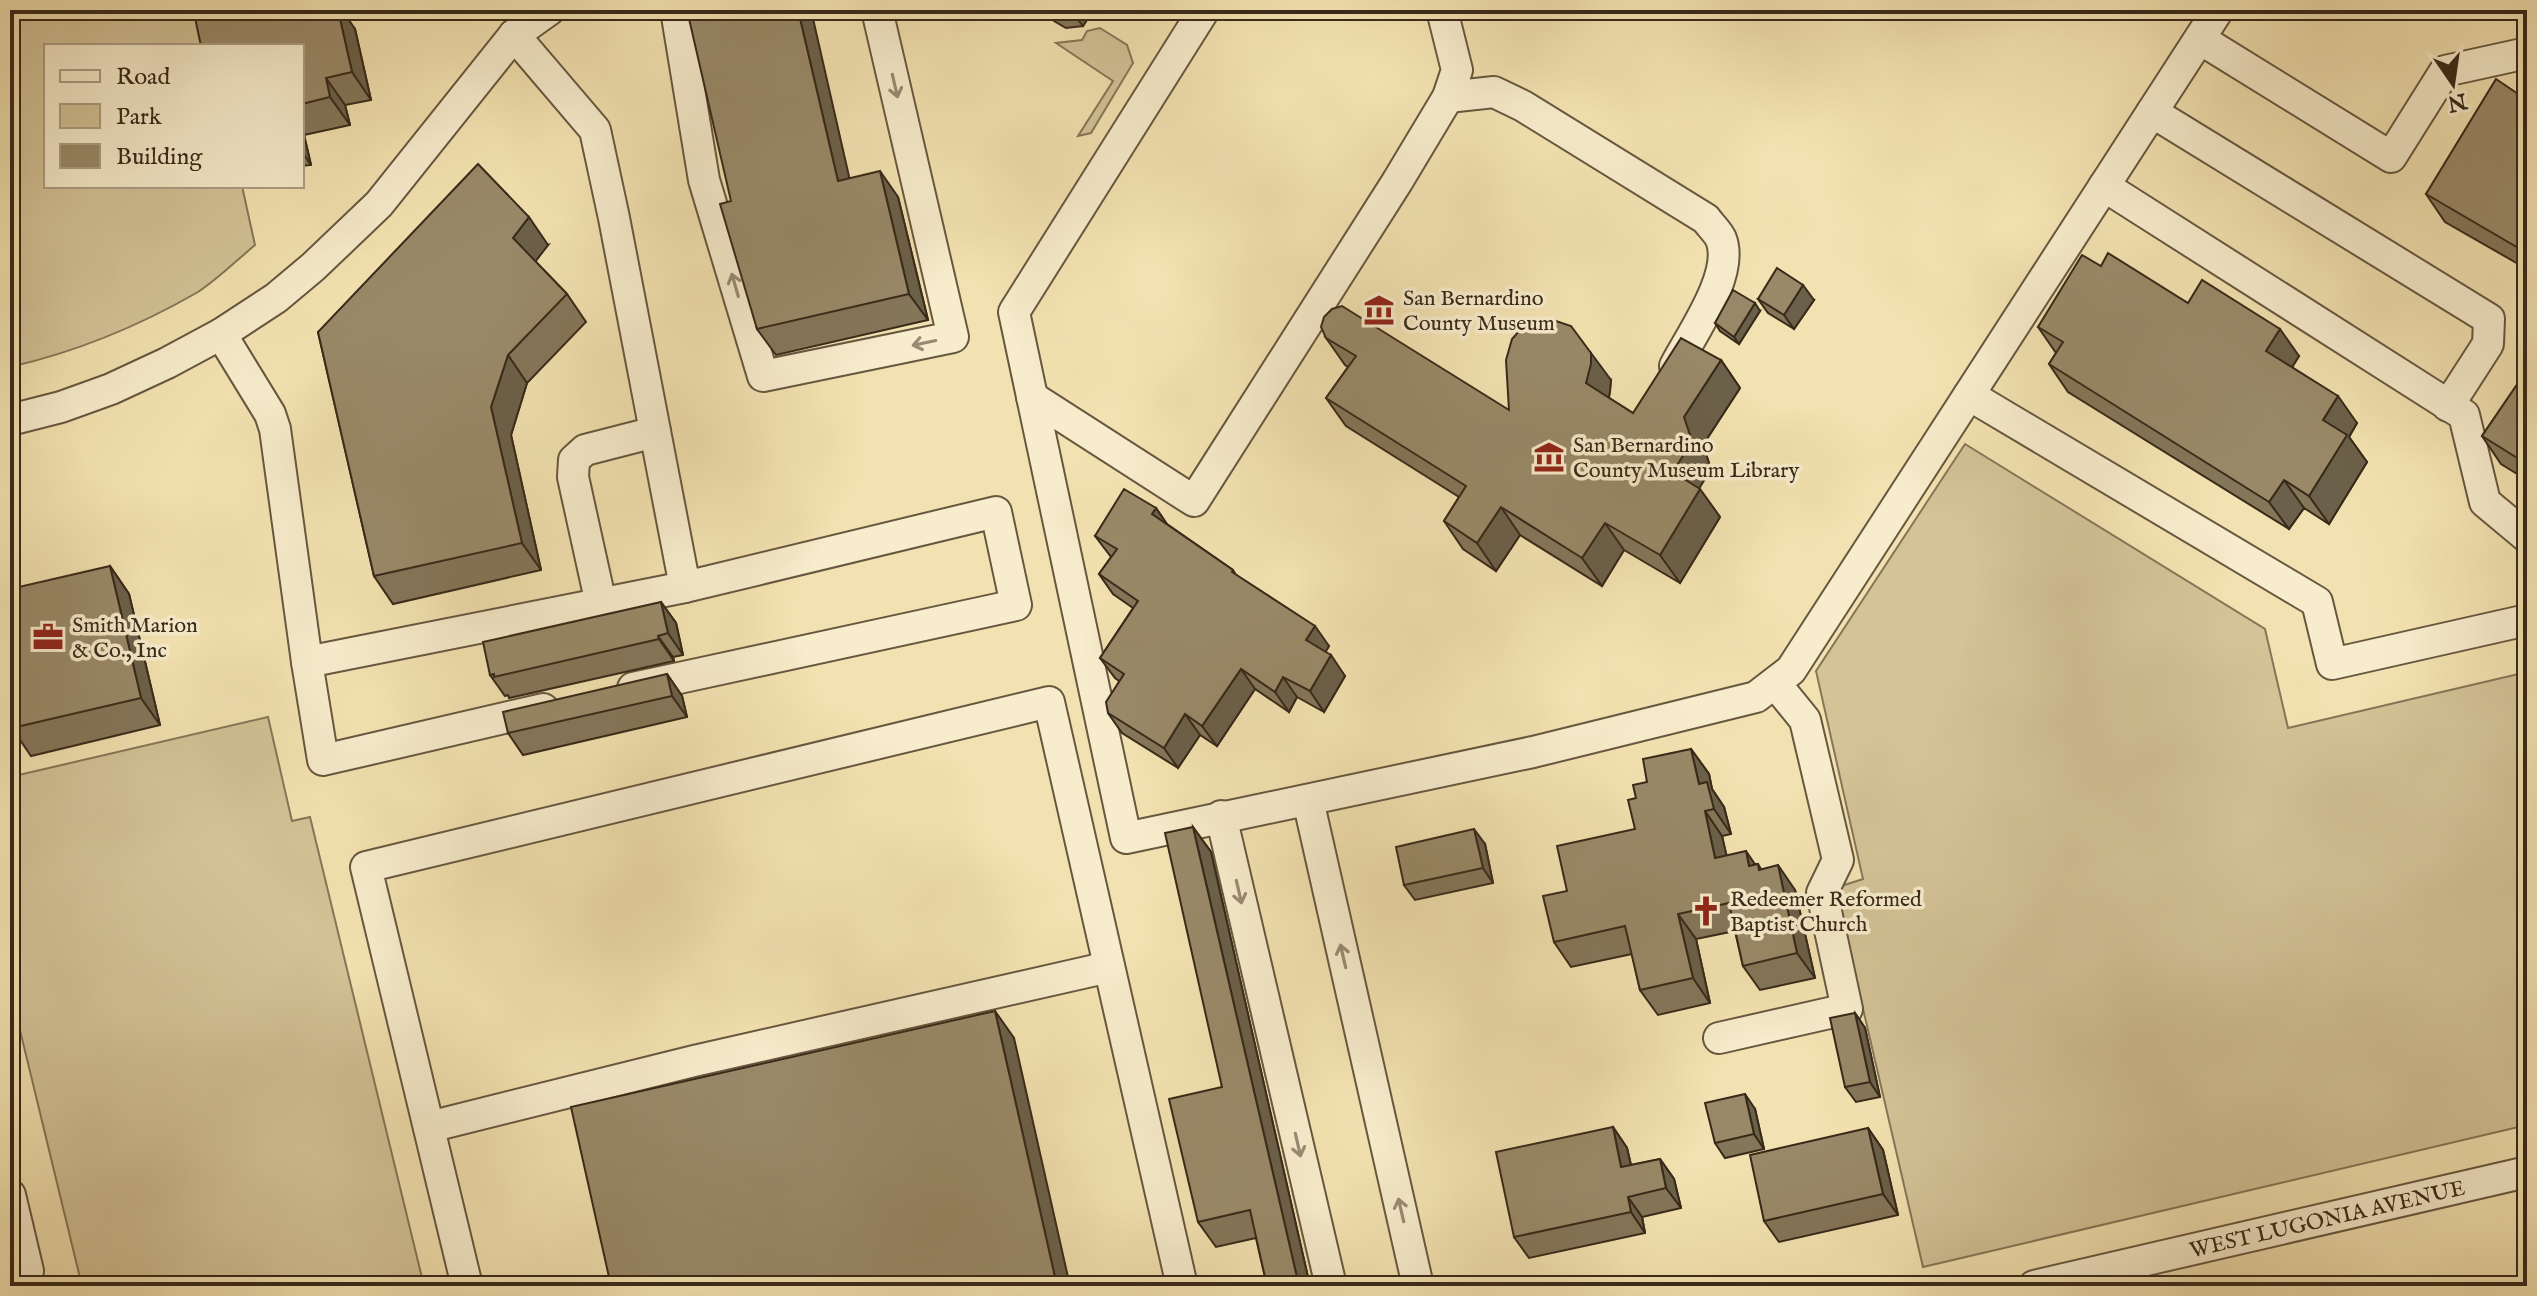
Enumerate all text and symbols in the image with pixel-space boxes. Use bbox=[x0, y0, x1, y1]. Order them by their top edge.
legend bbox=[44, 44, 304, 188]
north arrow bbox=[2413, 44, 2493, 124]
text: Road bbox=[116, 62, 170, 93]
one-way arrow bbox=[888, 73, 903, 98]
text: N bbox=[2445, 86, 2470, 117]
text: Park bbox=[116, 102, 162, 133]
text: Building bbox=[116, 142, 203, 173]
one-way arrow bbox=[727, 272, 742, 298]
place label: San Bernardino County Museum bbox=[1403, 285, 1555, 338]
museum icon: San Bernardino County Museum bbox=[1362, 293, 1396, 327]
one-way arrow bbox=[911, 336, 937, 351]
place label: San Bernardino County Museum Library bbox=[1573, 432, 1799, 485]
museum icon: San Bernardino County Museum Library bbox=[1532, 440, 1566, 474]
place label: Smith Marion & Co., Inc bbox=[72, 612, 198, 665]
office icon: Smith Marion & Co., Inc bbox=[31, 620, 65, 654]
one-way arrow bbox=[1232, 879, 1247, 905]
place label: Redeemer Reformed Baptist Church bbox=[1730, 886, 1922, 939]
church icon: Redeemer Reformed Baptist Church bbox=[1689, 894, 1723, 928]
one-way arrow bbox=[1335, 944, 1350, 970]
one-way arrow bbox=[1292, 1132, 1307, 1158]
street label: WEST LUGONIA AVENUE bbox=[2187, 1175, 2468, 1265]
one-way arrow bbox=[1393, 1198, 1408, 1223]

